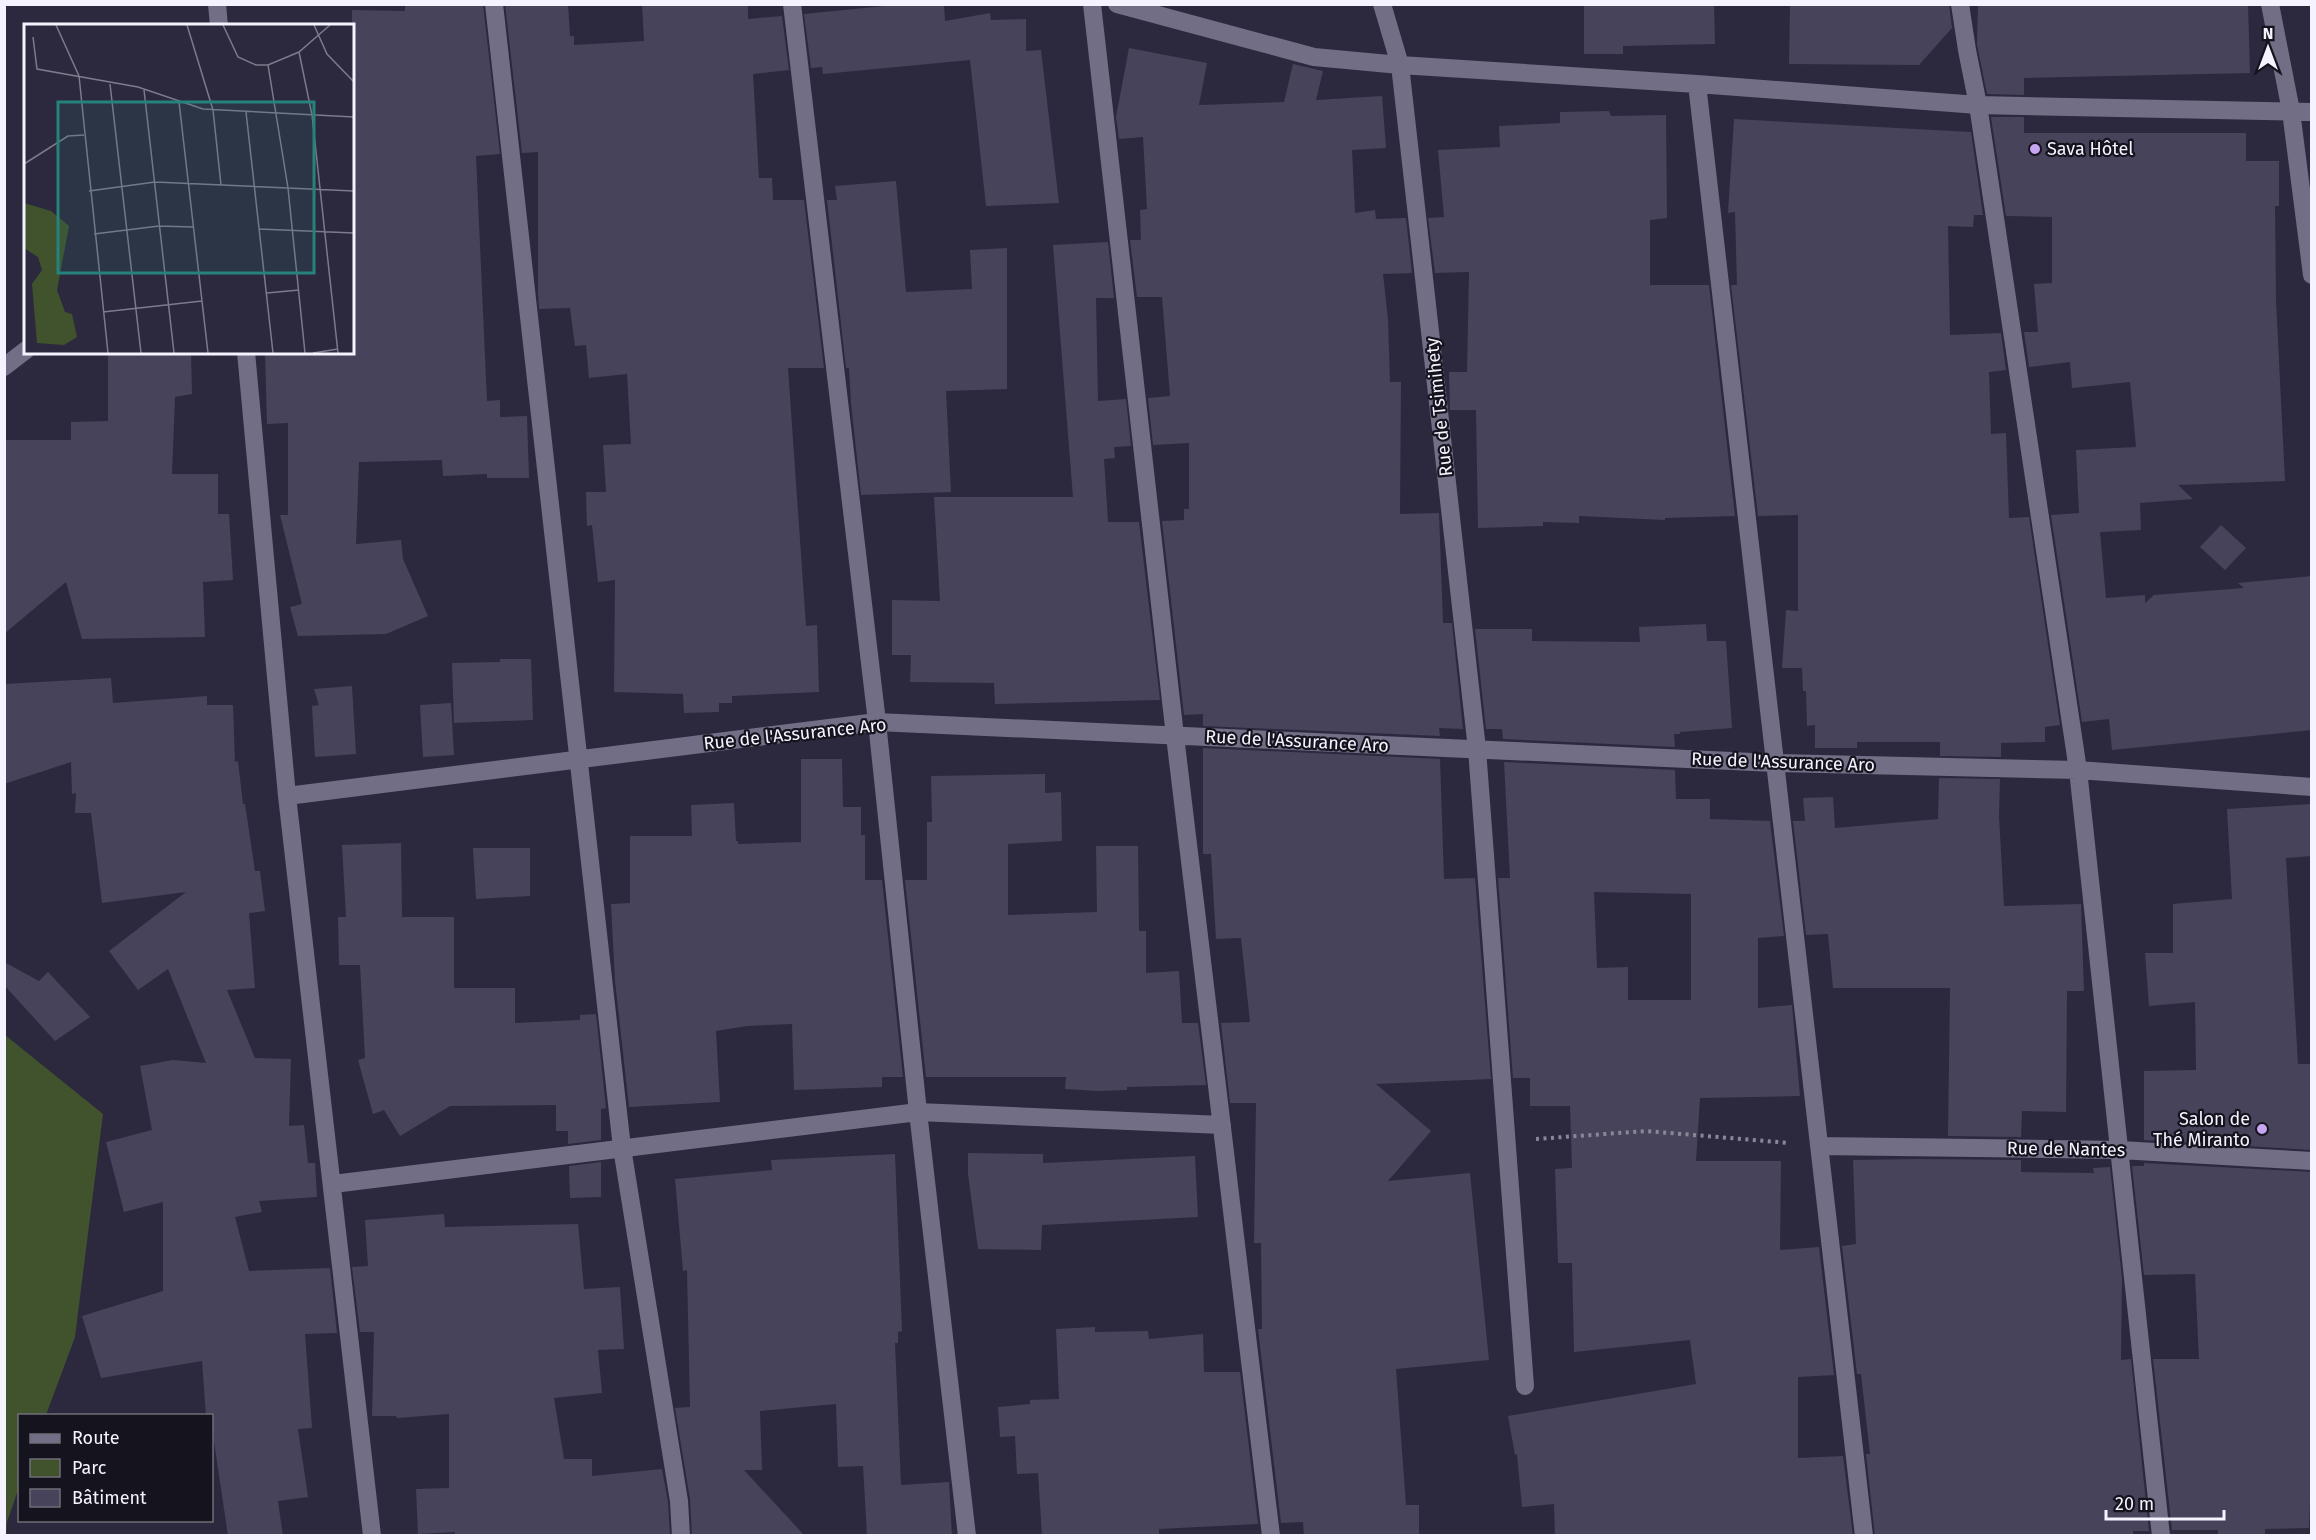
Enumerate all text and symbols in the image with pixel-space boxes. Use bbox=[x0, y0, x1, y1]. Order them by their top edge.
north arrow bbox=[2238, 18, 2298, 78]
inset map bbox=[24, 24, 354, 354]
text: N bbox=[2263, 24, 2273, 43]
place label: Sava Hôtel bbox=[2047, 138, 2134, 160]
marker: Sava Hôtel bbox=[2028, 142, 2042, 156]
street label: Rue de Tsimihety bbox=[1421, 336, 1457, 477]
street label: Rue de l'Assurance Aro bbox=[702, 713, 888, 755]
street label: Rue de l'Assurance Aro bbox=[1205, 725, 1389, 757]
street label: Rue de l'Assurance Aro bbox=[1691, 748, 1875, 776]
place label: Salon de Thé Miranto bbox=[2153, 1108, 2250, 1151]
marker: Salon de Thé Miranto bbox=[2255, 1122, 2269, 1136]
street label: Rue de Nantes bbox=[2007, 1137, 2125, 1161]
legend bbox=[18, 1414, 213, 1522]
text: Route bbox=[72, 1427, 120, 1449]
text: Parc bbox=[72, 1457, 107, 1479]
scale bar bbox=[2106, 1483, 2224, 1521]
text: Bâtiment bbox=[72, 1487, 147, 1509]
text: 20 m bbox=[2115, 1493, 2154, 1515]

